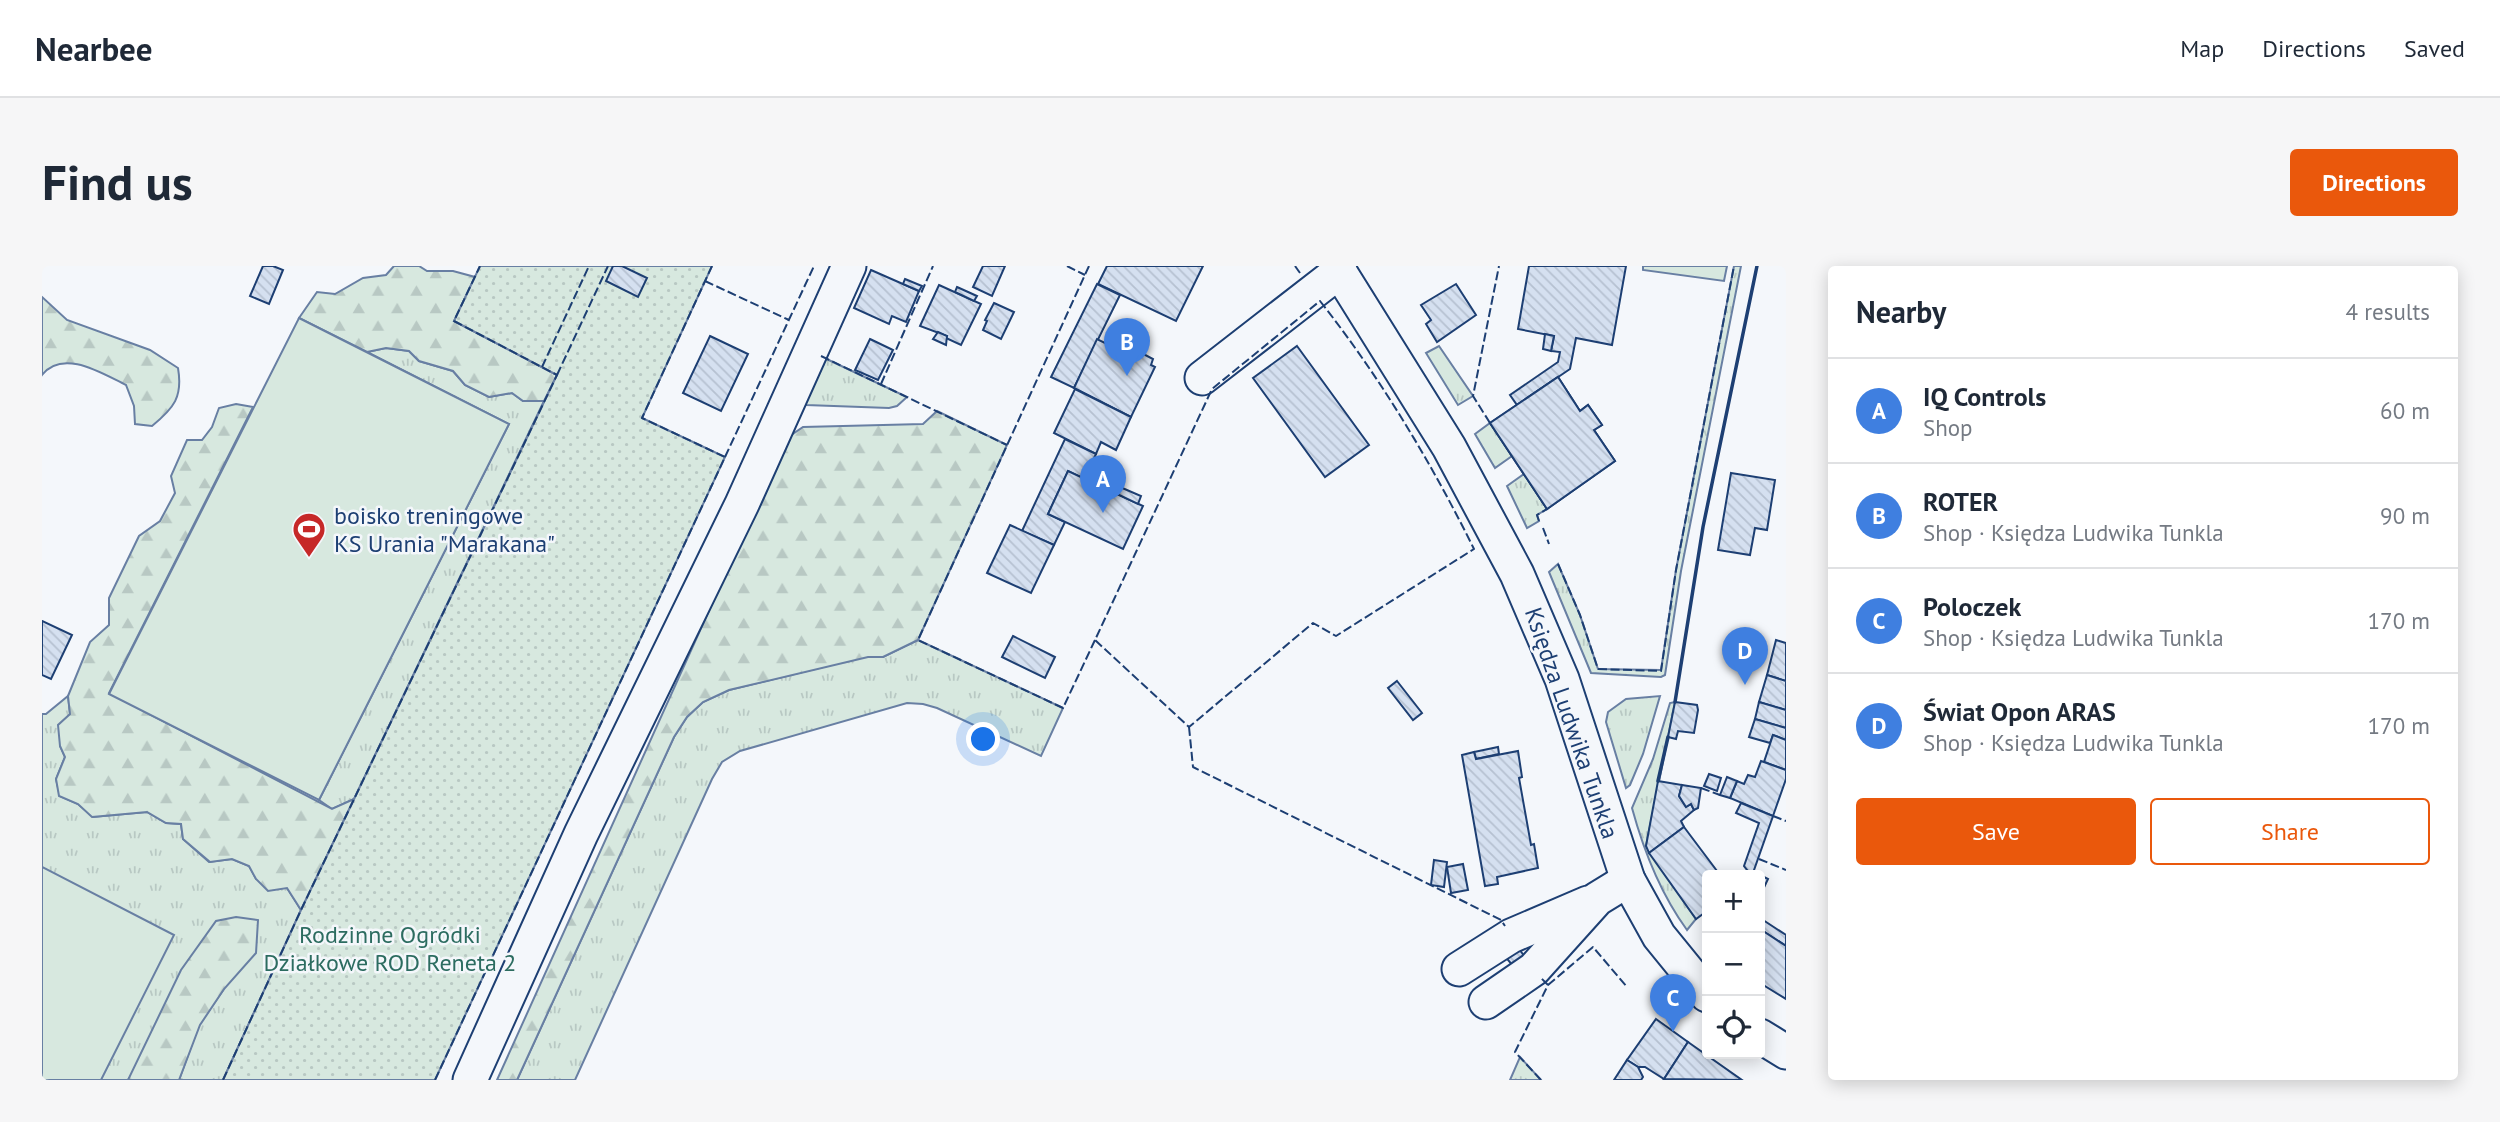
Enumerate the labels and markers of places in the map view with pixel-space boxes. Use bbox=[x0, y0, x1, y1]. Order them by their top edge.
pin: B bbox=[1104, 318, 1150, 376]
pin: A bbox=[1080, 455, 1126, 513]
place label: boisko treningowe KS Urania "Marakana" bbox=[334, 500, 555, 559]
sports icon: boisko treningowe KS Urania "Marakana" bbox=[290, 510, 328, 559]
pin: D bbox=[1722, 627, 1768, 685]
pin: C bbox=[1650, 974, 1696, 1032]

